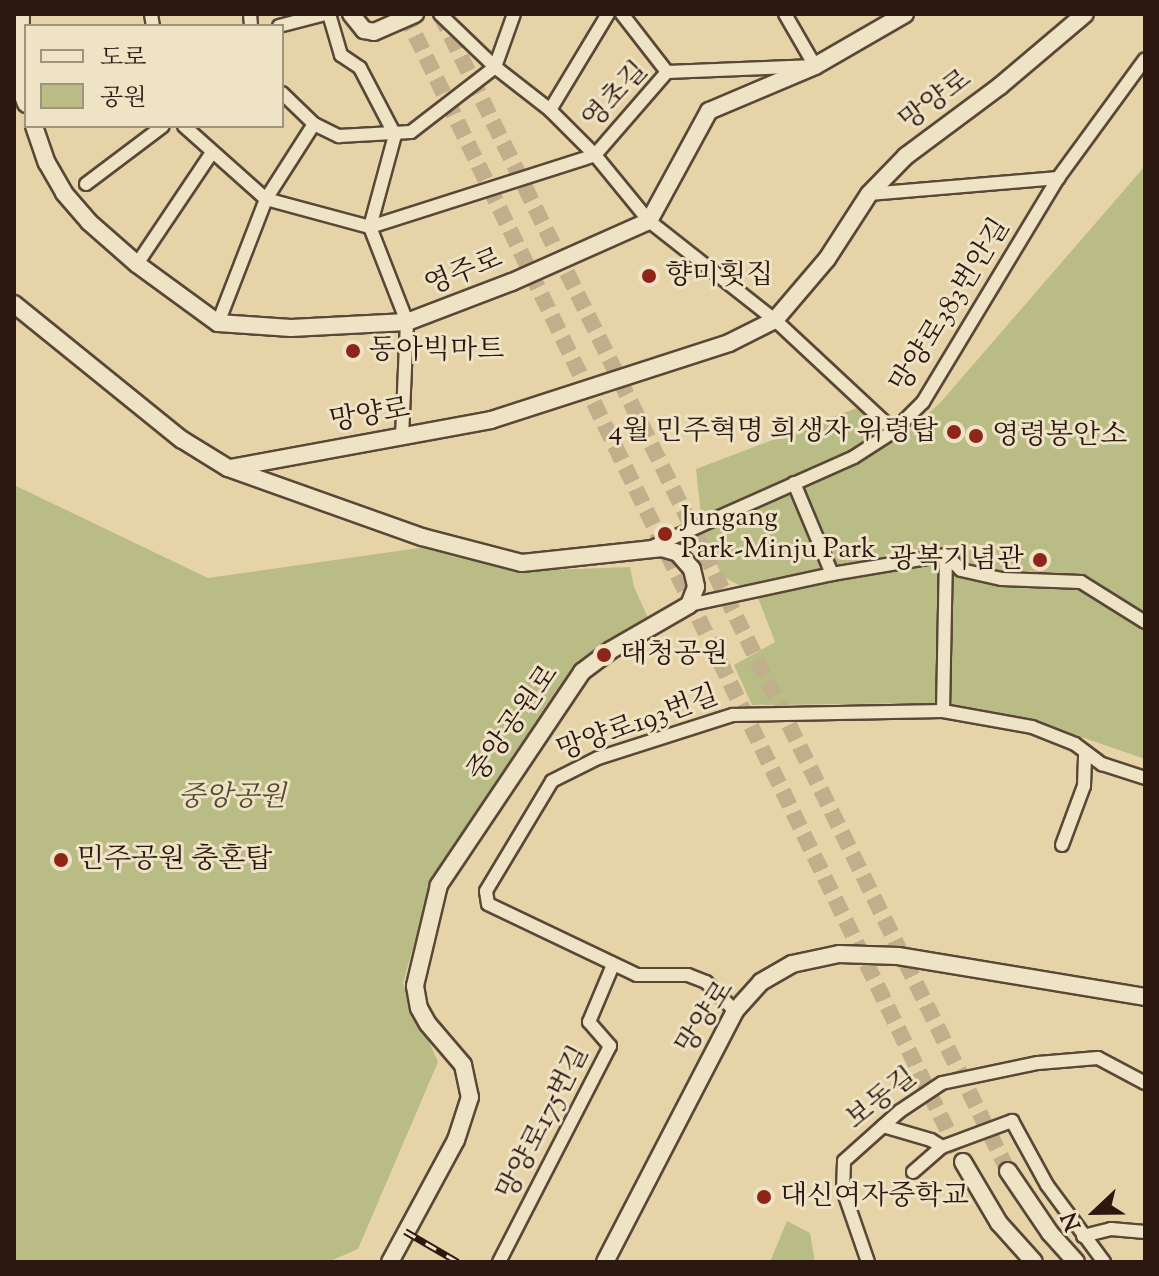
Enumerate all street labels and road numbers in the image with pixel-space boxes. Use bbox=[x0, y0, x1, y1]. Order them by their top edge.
street label: 영초길 bbox=[576, 55, 656, 137]
street label: 망양로 bbox=[893, 63, 979, 139]
street label: 망양로383번안길 bbox=[884, 213, 1018, 399]
street label: 영주로 bbox=[420, 242, 508, 304]
street label: 망양로 bbox=[327, 392, 413, 440]
street label: 중앙공원로 bbox=[461, 659, 567, 789]
street label: 망양로193번길 bbox=[553, 679, 723, 769]
street label: 망양로 bbox=[670, 975, 742, 1061]
street label: 망양로175번길 bbox=[491, 1040, 597, 1206]
street label: 보동길 bbox=[840, 1061, 924, 1137]

